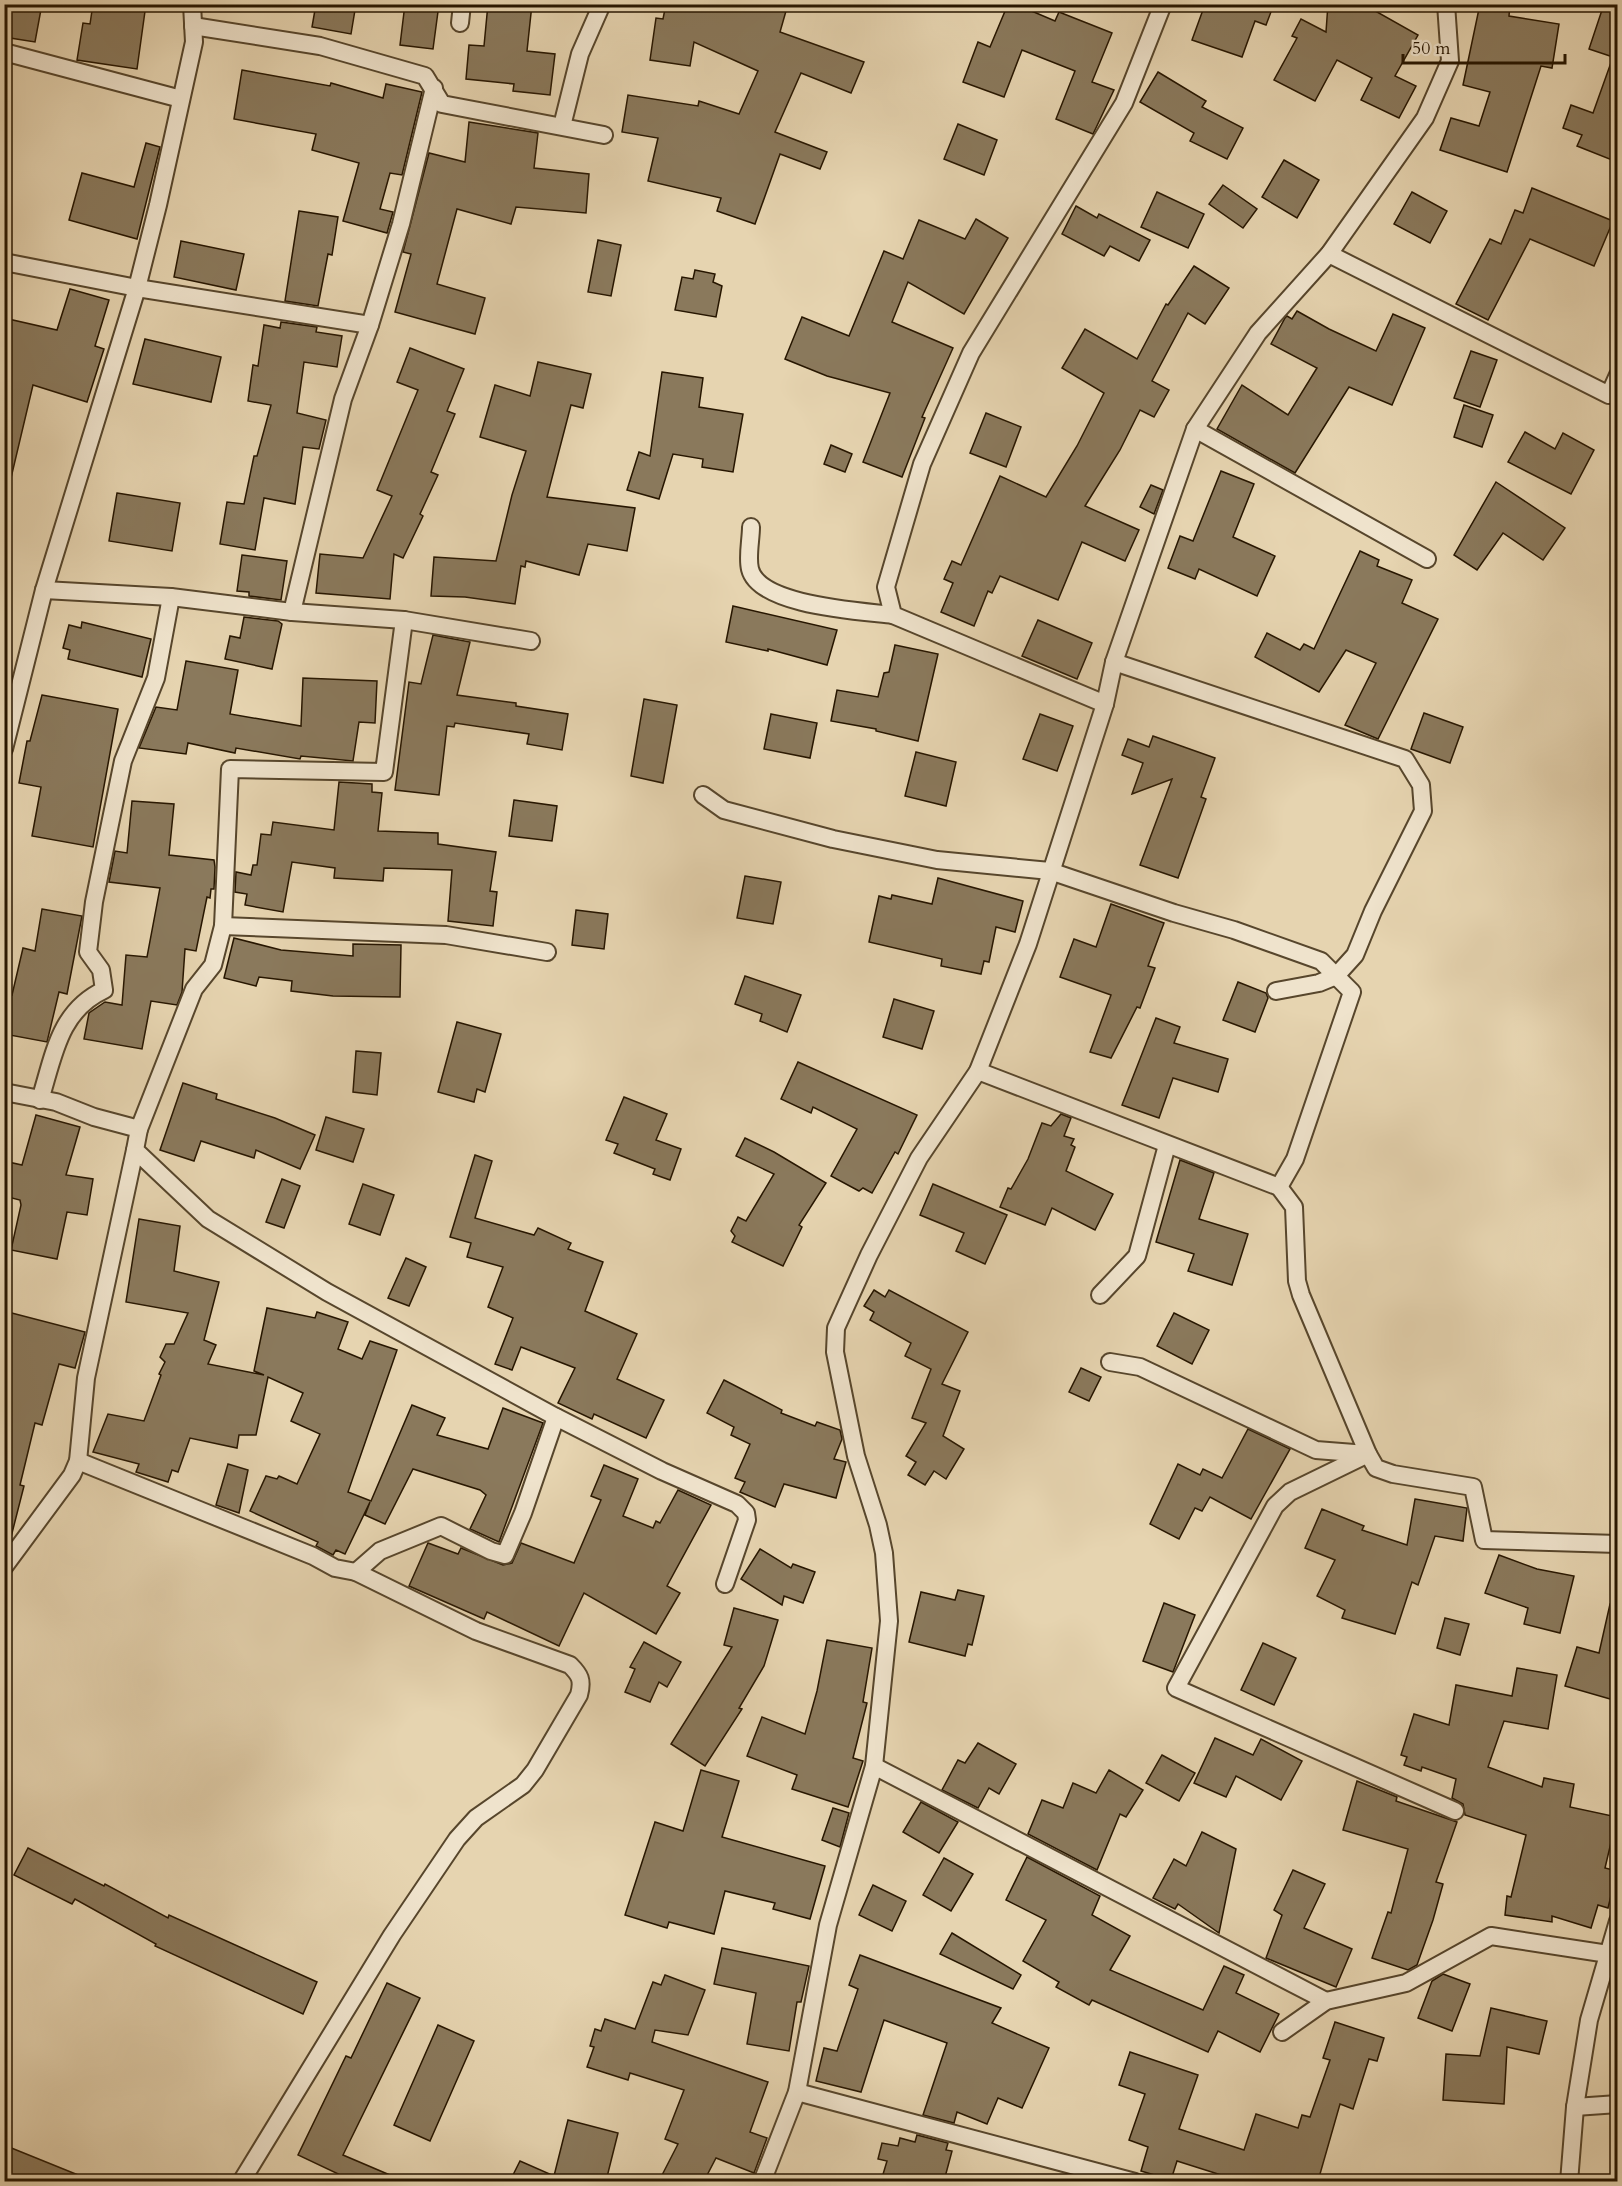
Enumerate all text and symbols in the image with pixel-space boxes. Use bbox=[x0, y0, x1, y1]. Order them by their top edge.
scale bar bbox=[1403, 27, 1565, 65]
text: 50 m bbox=[1412, 36, 1451, 61]

